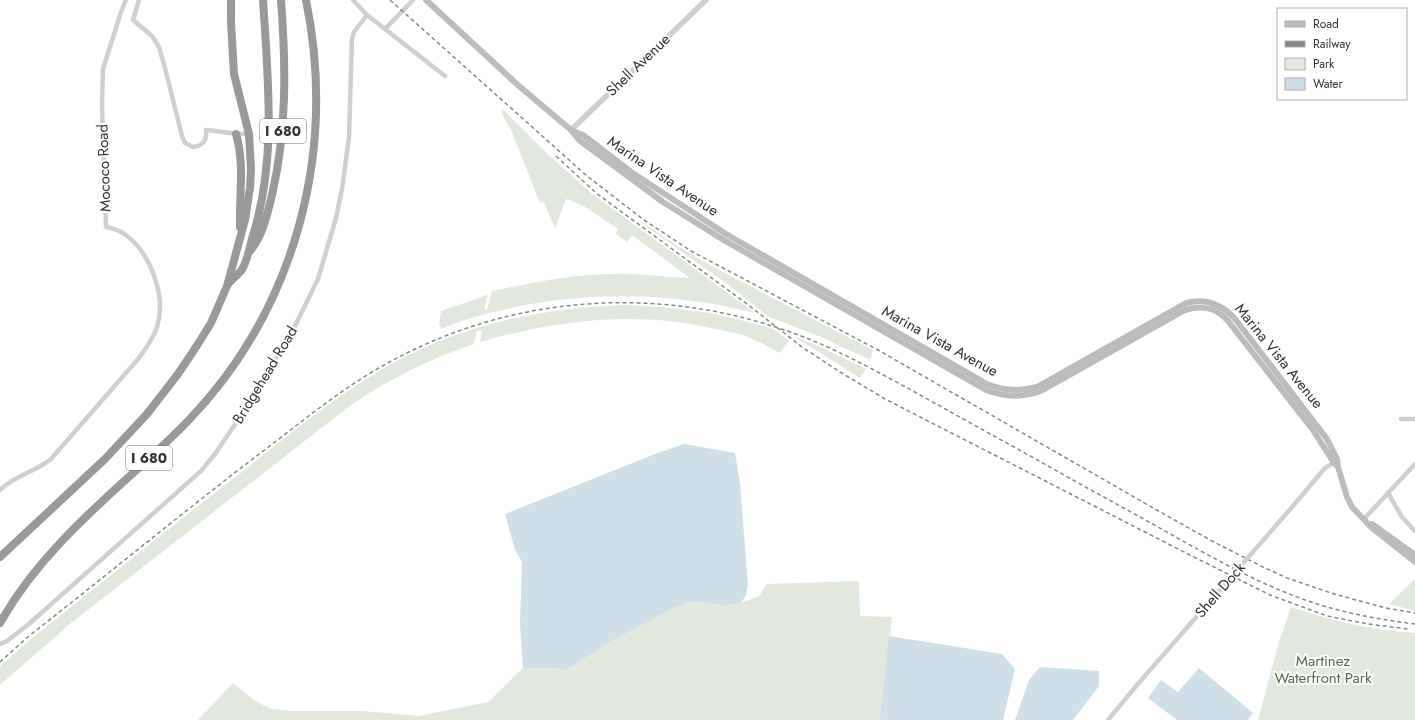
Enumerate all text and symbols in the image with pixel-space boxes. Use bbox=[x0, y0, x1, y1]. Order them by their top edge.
legend bbox=[1277, 8, 1407, 100]
text: Road bbox=[1313, 15, 1339, 33]
street label: Shell Avenue bbox=[601, 28, 675, 101]
text: Railway bbox=[1313, 35, 1351, 53]
text: Park bbox=[1313, 55, 1335, 73]
text: Water bbox=[1313, 75, 1344, 93]
road number: I 680 bbox=[260, 119, 306, 143]
street label: Mococo Road bbox=[91, 124, 117, 212]
street label: Marina Vista Avenue bbox=[603, 131, 723, 222]
street label: Marina Vista Avenue bbox=[1230, 299, 1329, 414]
street label: Marina Vista Avenue bbox=[878, 300, 1002, 382]
street label: Bridgehead Road bbox=[227, 322, 303, 428]
road number: I 680 bbox=[126, 446, 172, 470]
street label: Shell Dock bbox=[1190, 557, 1251, 623]
park label: Martinez Waterfront Park bbox=[1274, 650, 1372, 689]

